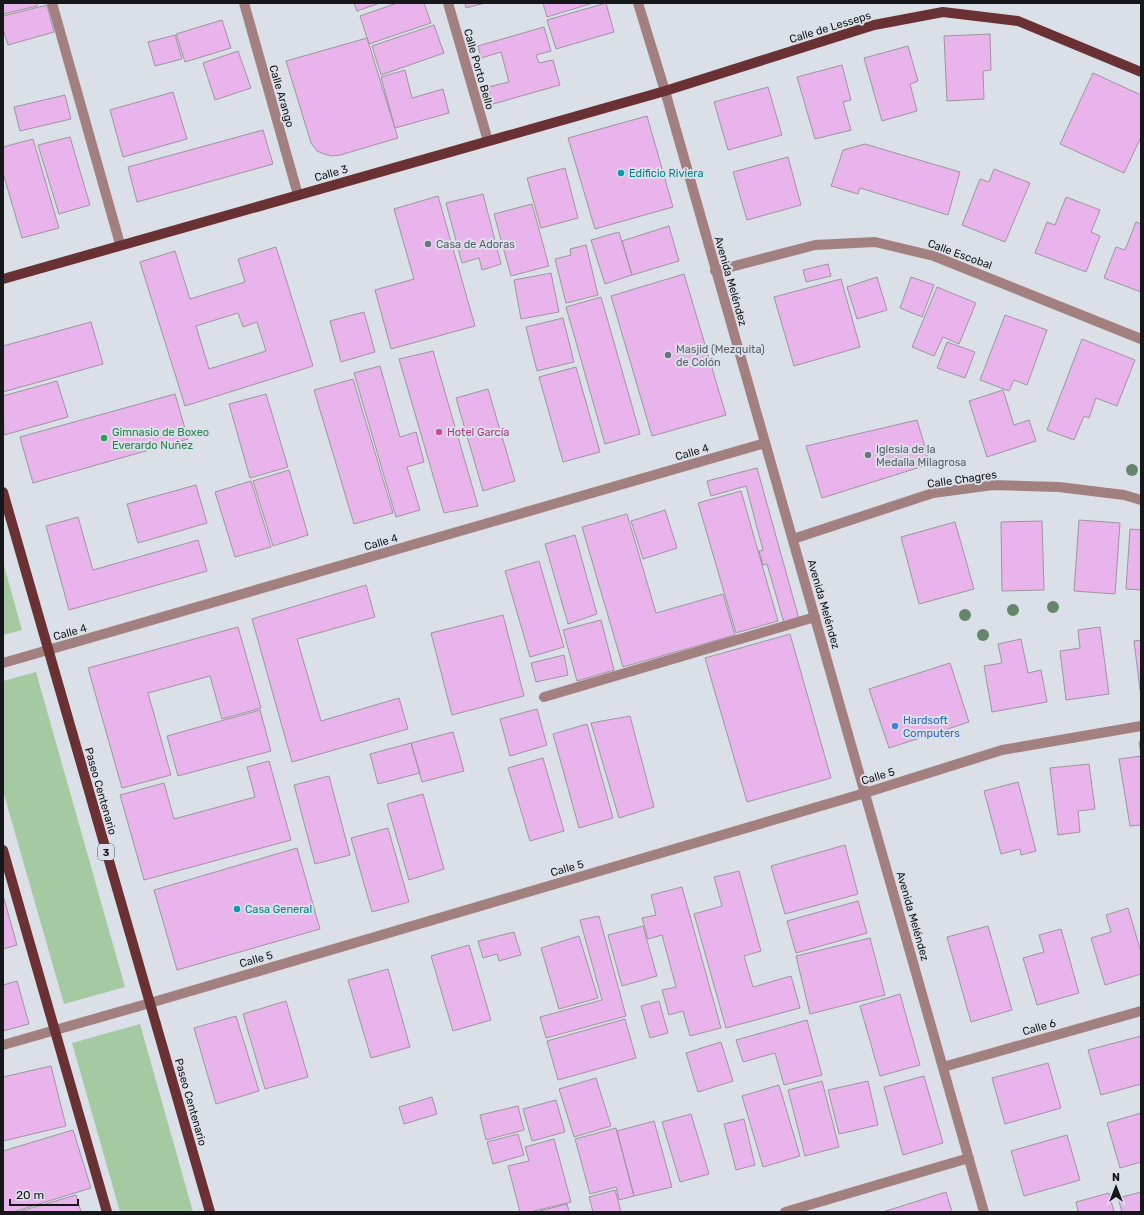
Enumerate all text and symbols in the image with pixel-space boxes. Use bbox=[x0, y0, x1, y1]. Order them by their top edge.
street label: Calle de Lesseps bbox=[788, 9, 873, 46]
street label: Calle Porto Bello bbox=[461, 27, 496, 111]
street label: Calle Arango bbox=[266, 63, 297, 129]
street label: Calle 3 bbox=[313, 162, 350, 184]
place label: Edificio Riviera bbox=[629, 167, 704, 180]
marker: Edificio Riviera bbox=[616, 168, 626, 178]
street label: Avenida Meléndez bbox=[712, 235, 750, 328]
street label: Calle Escobal bbox=[926, 237, 994, 272]
place label: Casa de Adoras bbox=[436, 238, 515, 251]
marker: Casa de Adoras bbox=[423, 239, 433, 249]
place label: Masjid (Mezquita) de Colón bbox=[676, 343, 765, 369]
marker: Masjid (Mezquita) de Colón bbox=[663, 350, 673, 360]
place label: Gimnasio de Boxeo Everardo Nuñez bbox=[112, 426, 209, 452]
place label: Hotel García bbox=[447, 426, 509, 439]
marker: Hotel García bbox=[434, 427, 444, 437]
marker: Gimnasio de Boxeo Everardo Nuñez bbox=[99, 433, 109, 443]
street label: Calle 4 bbox=[674, 441, 711, 463]
place label: Iglesia de la Medalla Milagrosa bbox=[876, 443, 966, 469]
marker: Iglesia de la Medalla Milagrosa bbox=[863, 450, 873, 460]
street label: Calle Chagres bbox=[926, 468, 998, 491]
street label: Calle 4 bbox=[363, 531, 400, 553]
street label: Avenida Meléndez bbox=[805, 558, 843, 651]
street label: Calle 4 bbox=[52, 621, 89, 643]
place label: Hardsoft Computers bbox=[903, 714, 960, 740]
marker: Hardsoft Computers bbox=[890, 721, 900, 731]
street label: Paseo Centenario bbox=[82, 746, 119, 836]
street label: Calle 5 bbox=[860, 765, 897, 788]
road number: 3 bbox=[98, 844, 114, 860]
street label: Calle 5 bbox=[549, 857, 586, 879]
street label: Avenida Meléndez bbox=[894, 870, 932, 963]
place label: Casa General bbox=[245, 903, 312, 916]
marker: Casa General bbox=[232, 904, 242, 914]
street label: Calle 5 bbox=[238, 948, 275, 970]
street label: Calle 6 bbox=[1021, 1016, 1058, 1038]
street label: Paseo Centenario bbox=[172, 1057, 209, 1147]
north arrow bbox=[1096, 1167, 1136, 1207]
text: N bbox=[1112, 1171, 1120, 1184]
scale bar bbox=[10, 1181, 78, 1207]
text: 20 m bbox=[16, 1188, 44, 1202]

